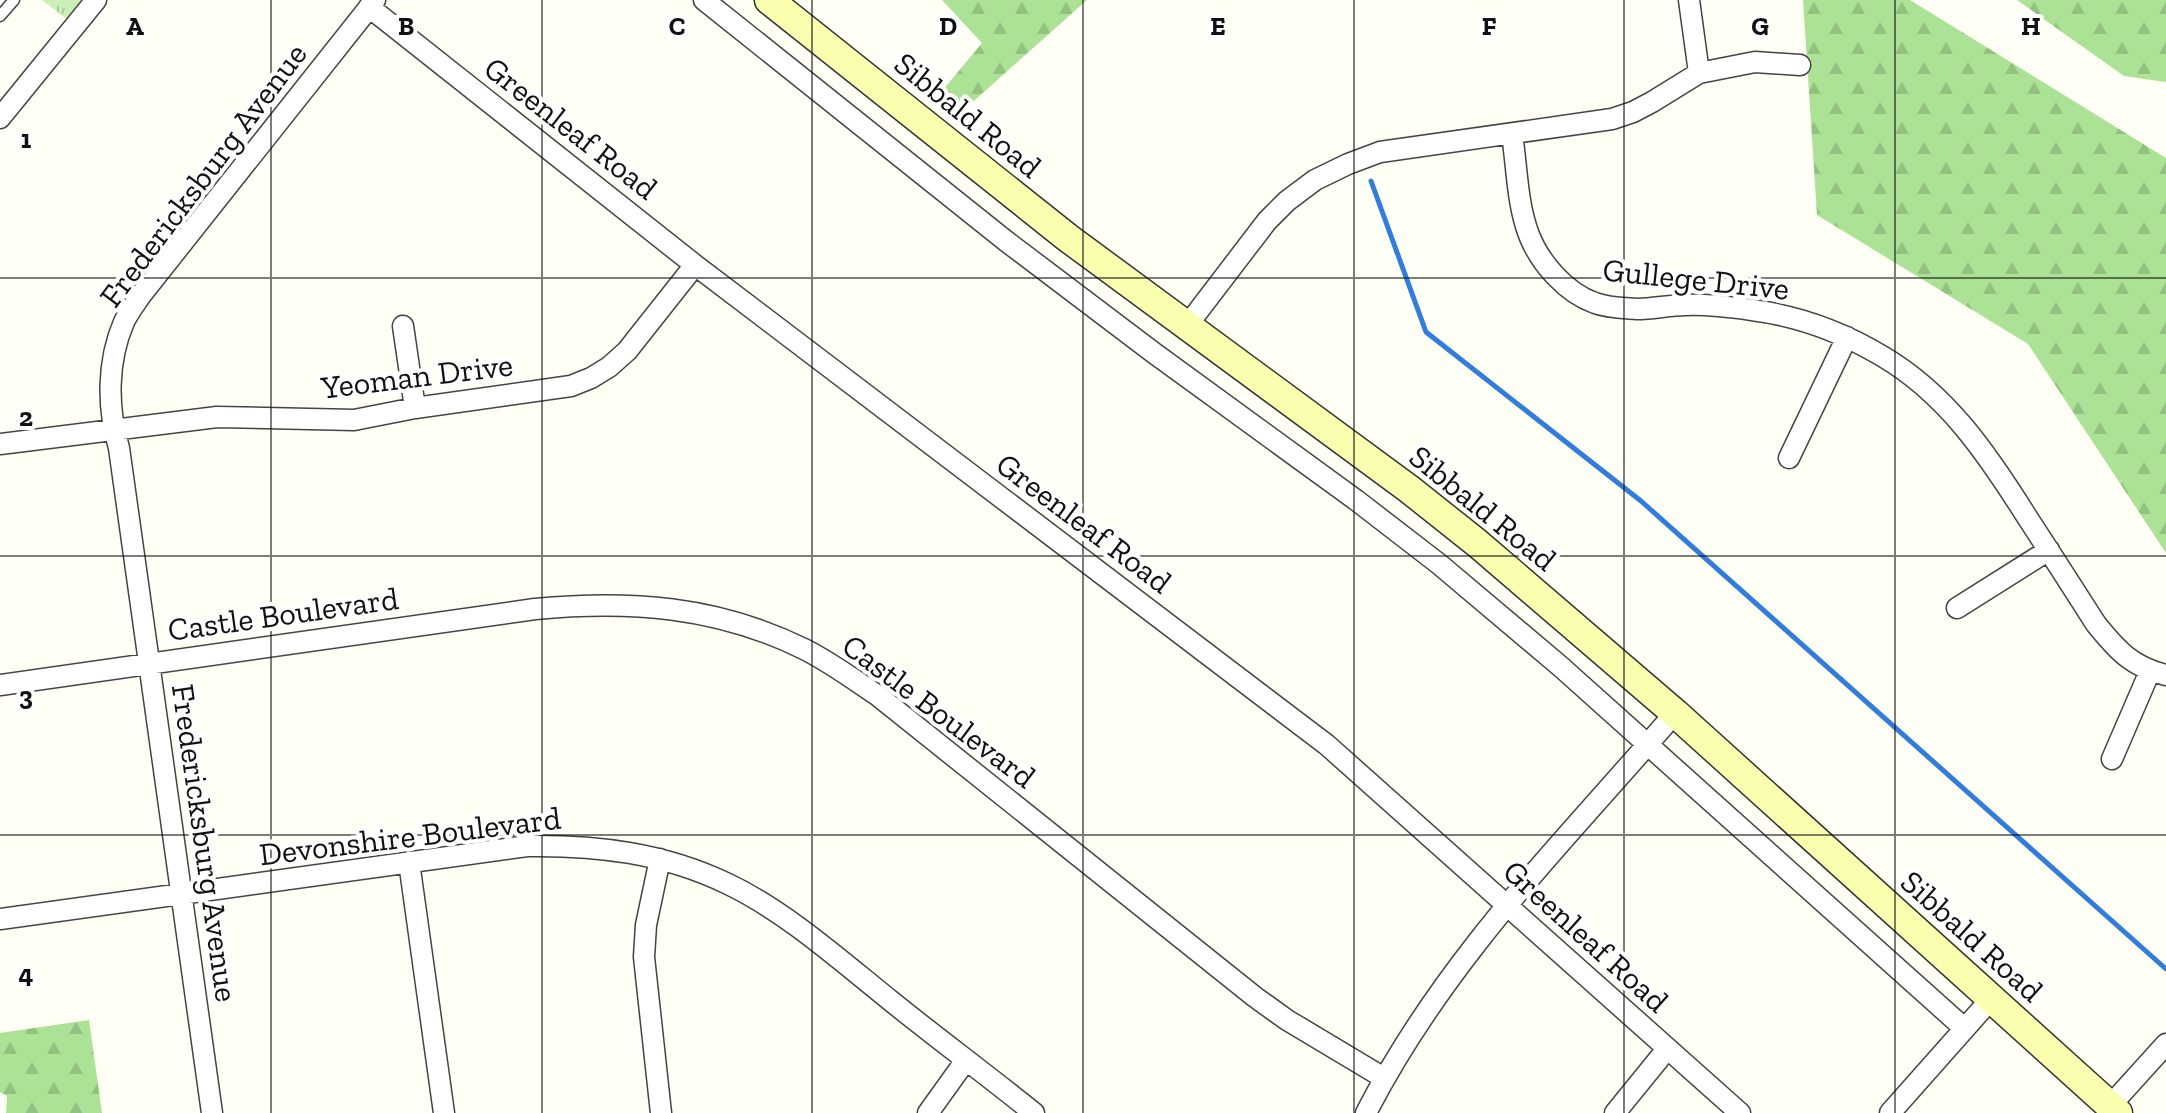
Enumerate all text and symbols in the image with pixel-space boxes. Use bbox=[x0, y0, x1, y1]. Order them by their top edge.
text: A bbox=[126, 10, 144, 42]
text: B bbox=[398, 10, 414, 42]
text: C bbox=[669, 10, 685, 42]
text: D bbox=[939, 10, 957, 42]
text: E bbox=[1210, 10, 1226, 42]
text: F bbox=[1482, 10, 1497, 42]
text: G bbox=[1751, 10, 1769, 42]
text: H bbox=[2021, 10, 2041, 42]
street label: Fredericksburg Avenue bbox=[91, 36, 315, 314]
street label: Sibbald Road bbox=[887, 44, 1049, 186]
street label: Greenleaf Road bbox=[477, 49, 665, 208]
text: 1 bbox=[21, 123, 32, 155]
street label: Gullege Drive bbox=[1601, 250, 1791, 308]
street label: Yeoman Drive bbox=[318, 345, 515, 407]
text: 2 bbox=[19, 401, 33, 433]
street label: Sibbald Road bbox=[1402, 437, 1564, 579]
street label: Greenleaf Road bbox=[989, 445, 1179, 601]
street label: Castle Boulevard bbox=[165, 579, 401, 649]
street label: Castle Boulevard bbox=[835, 626, 1044, 796]
text: 3 bbox=[19, 680, 33, 712]
street label: Fredericksburg Avenue bbox=[164, 682, 246, 1004]
street label: Devonshire Boulevard bbox=[257, 799, 563, 873]
street label: Greenleaf Road bbox=[1496, 852, 1677, 1020]
street label: Sibbald Road bbox=[1893, 862, 2051, 1010]
text: 4 bbox=[19, 958, 34, 990]

